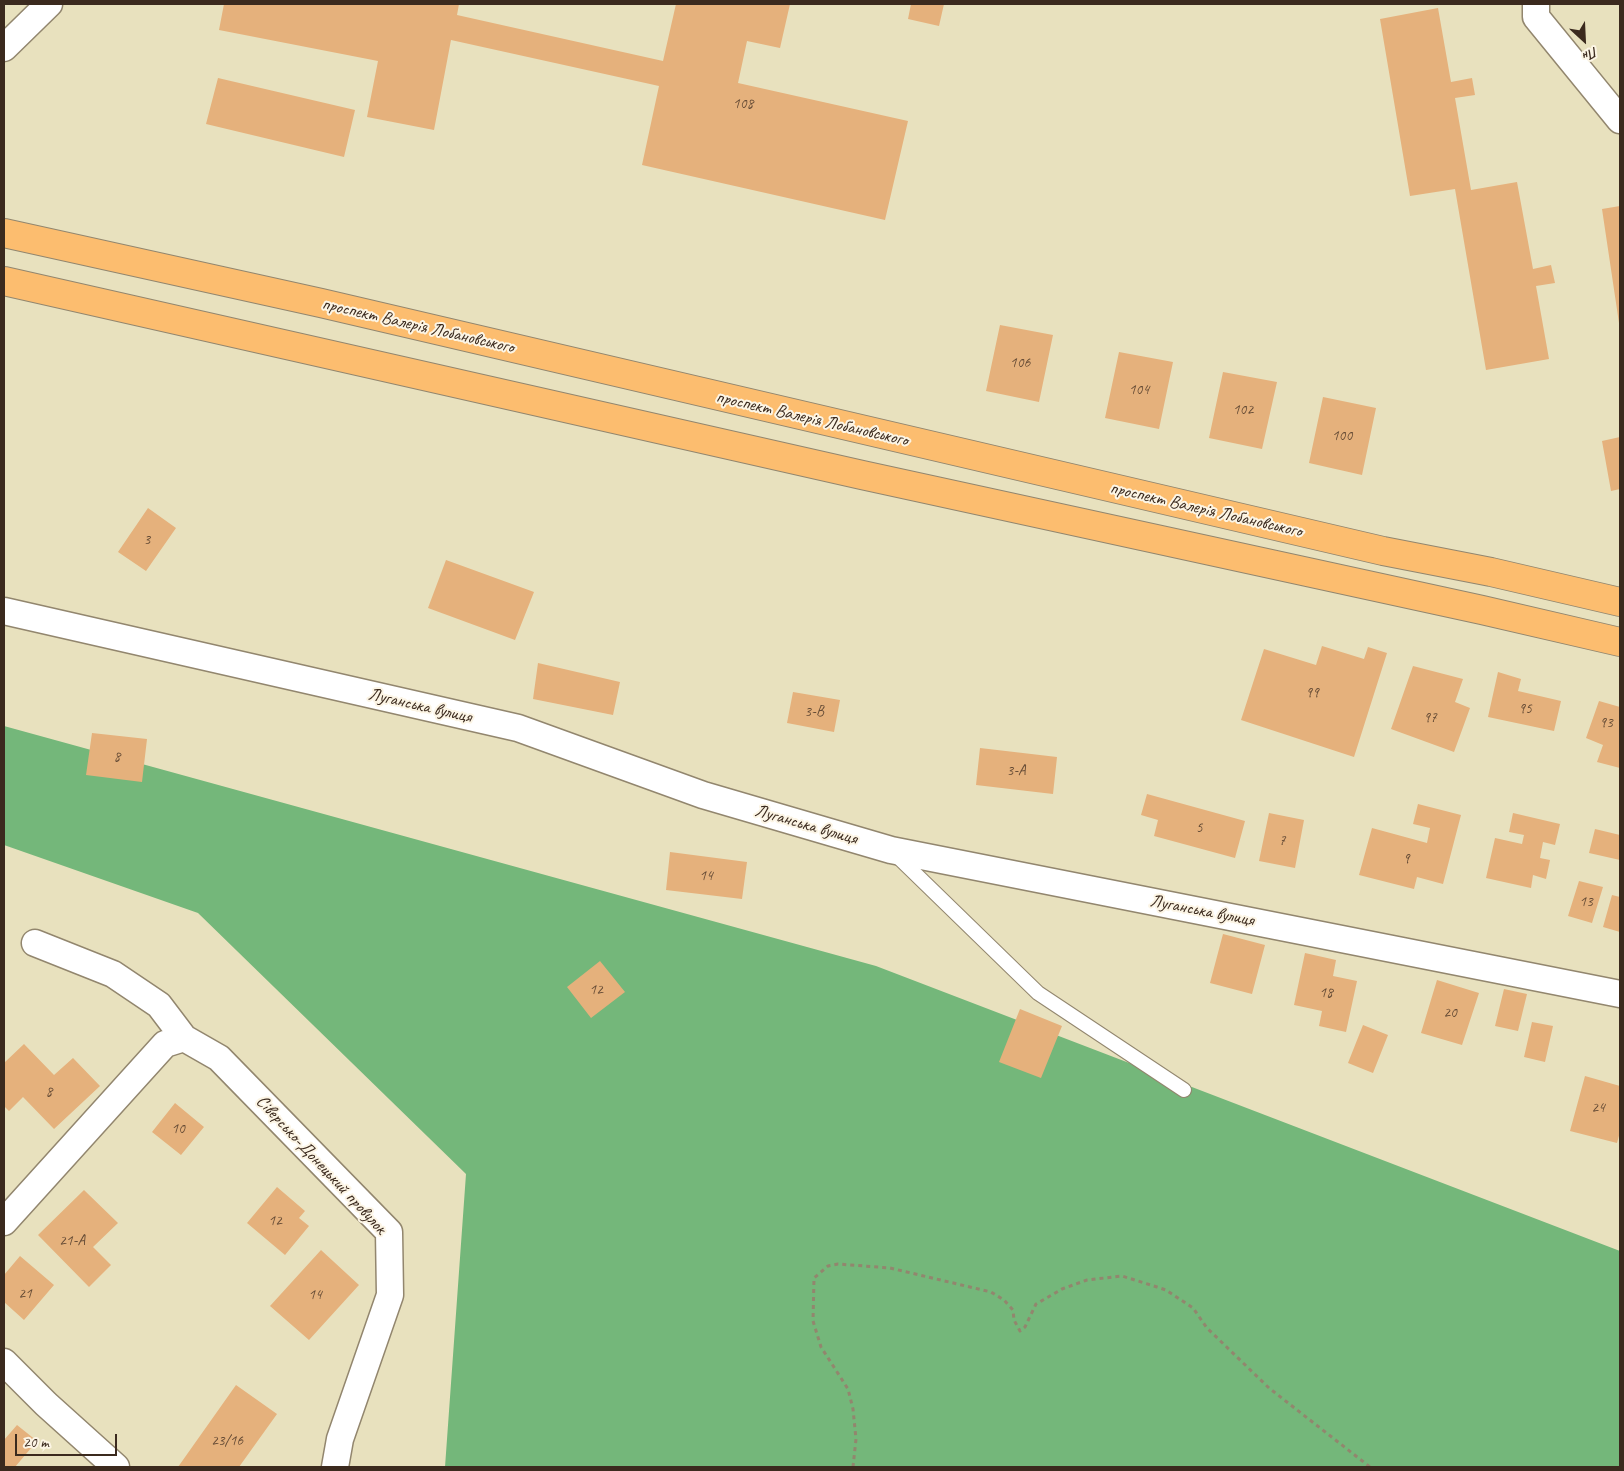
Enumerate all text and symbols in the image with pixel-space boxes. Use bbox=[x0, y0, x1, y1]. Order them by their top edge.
north arrow bbox=[1559, 15, 1609, 65]
text: Пн bbox=[1580, 43, 1601, 65]
house number: 108 bbox=[733, 95, 753, 113]
street label: проспект Валерія Лобановського bbox=[320, 293, 516, 359]
house number: 106 bbox=[1010, 354, 1030, 372]
house number: 104 bbox=[1129, 381, 1149, 399]
street label: проспект Валерія Лобановського bbox=[714, 386, 910, 452]
house number: 102 bbox=[1233, 401, 1253, 419]
house number: 100 bbox=[1332, 427, 1352, 445]
street label: проспект Валерія Лобановського bbox=[1108, 477, 1304, 543]
house number: 3 bbox=[144, 531, 150, 549]
street label: Луганська вулиця bbox=[366, 684, 474, 728]
house number: 99 bbox=[1305, 684, 1319, 702]
house number: 95 bbox=[1518, 700, 1532, 718]
house number: 3-В bbox=[804, 703, 824, 721]
house number: 97 bbox=[1423, 709, 1437, 727]
house number: 93 bbox=[1599, 714, 1613, 732]
house number: 8 bbox=[114, 748, 120, 766]
house number: 3-А bbox=[1006, 762, 1026, 780]
street label: Луганська вулиця bbox=[752, 800, 860, 850]
house number: 5 bbox=[1196, 819, 1202, 837]
house number: 7 bbox=[1279, 832, 1285, 850]
house number: 9 bbox=[1403, 850, 1409, 868]
house number: 14 bbox=[699, 867, 713, 885]
street label: Луганська вулиця bbox=[1148, 890, 1256, 932]
house number: 13 bbox=[1579, 893, 1593, 911]
house number: 12 bbox=[589, 981, 603, 999]
house number: 18 bbox=[1319, 984, 1333, 1002]
house number: 20 bbox=[1443, 1004, 1457, 1022]
house number: 8 bbox=[46, 1083, 52, 1101]
street label: Сіверсько-Донецький провулок bbox=[251, 1091, 391, 1239]
house number: 24 bbox=[1591, 1099, 1605, 1117]
house number: 10 bbox=[171, 1120, 185, 1138]
house number: 12 bbox=[268, 1212, 282, 1230]
house number: 21-А bbox=[59, 1232, 85, 1250]
house number: 21 bbox=[18, 1285, 32, 1303]
house number: 14 bbox=[308, 1286, 322, 1304]
scale bar bbox=[18, 1424, 120, 1456]
house number: 23/16 bbox=[211, 1432, 243, 1450]
text: 20 m bbox=[23, 1433, 49, 1452]

